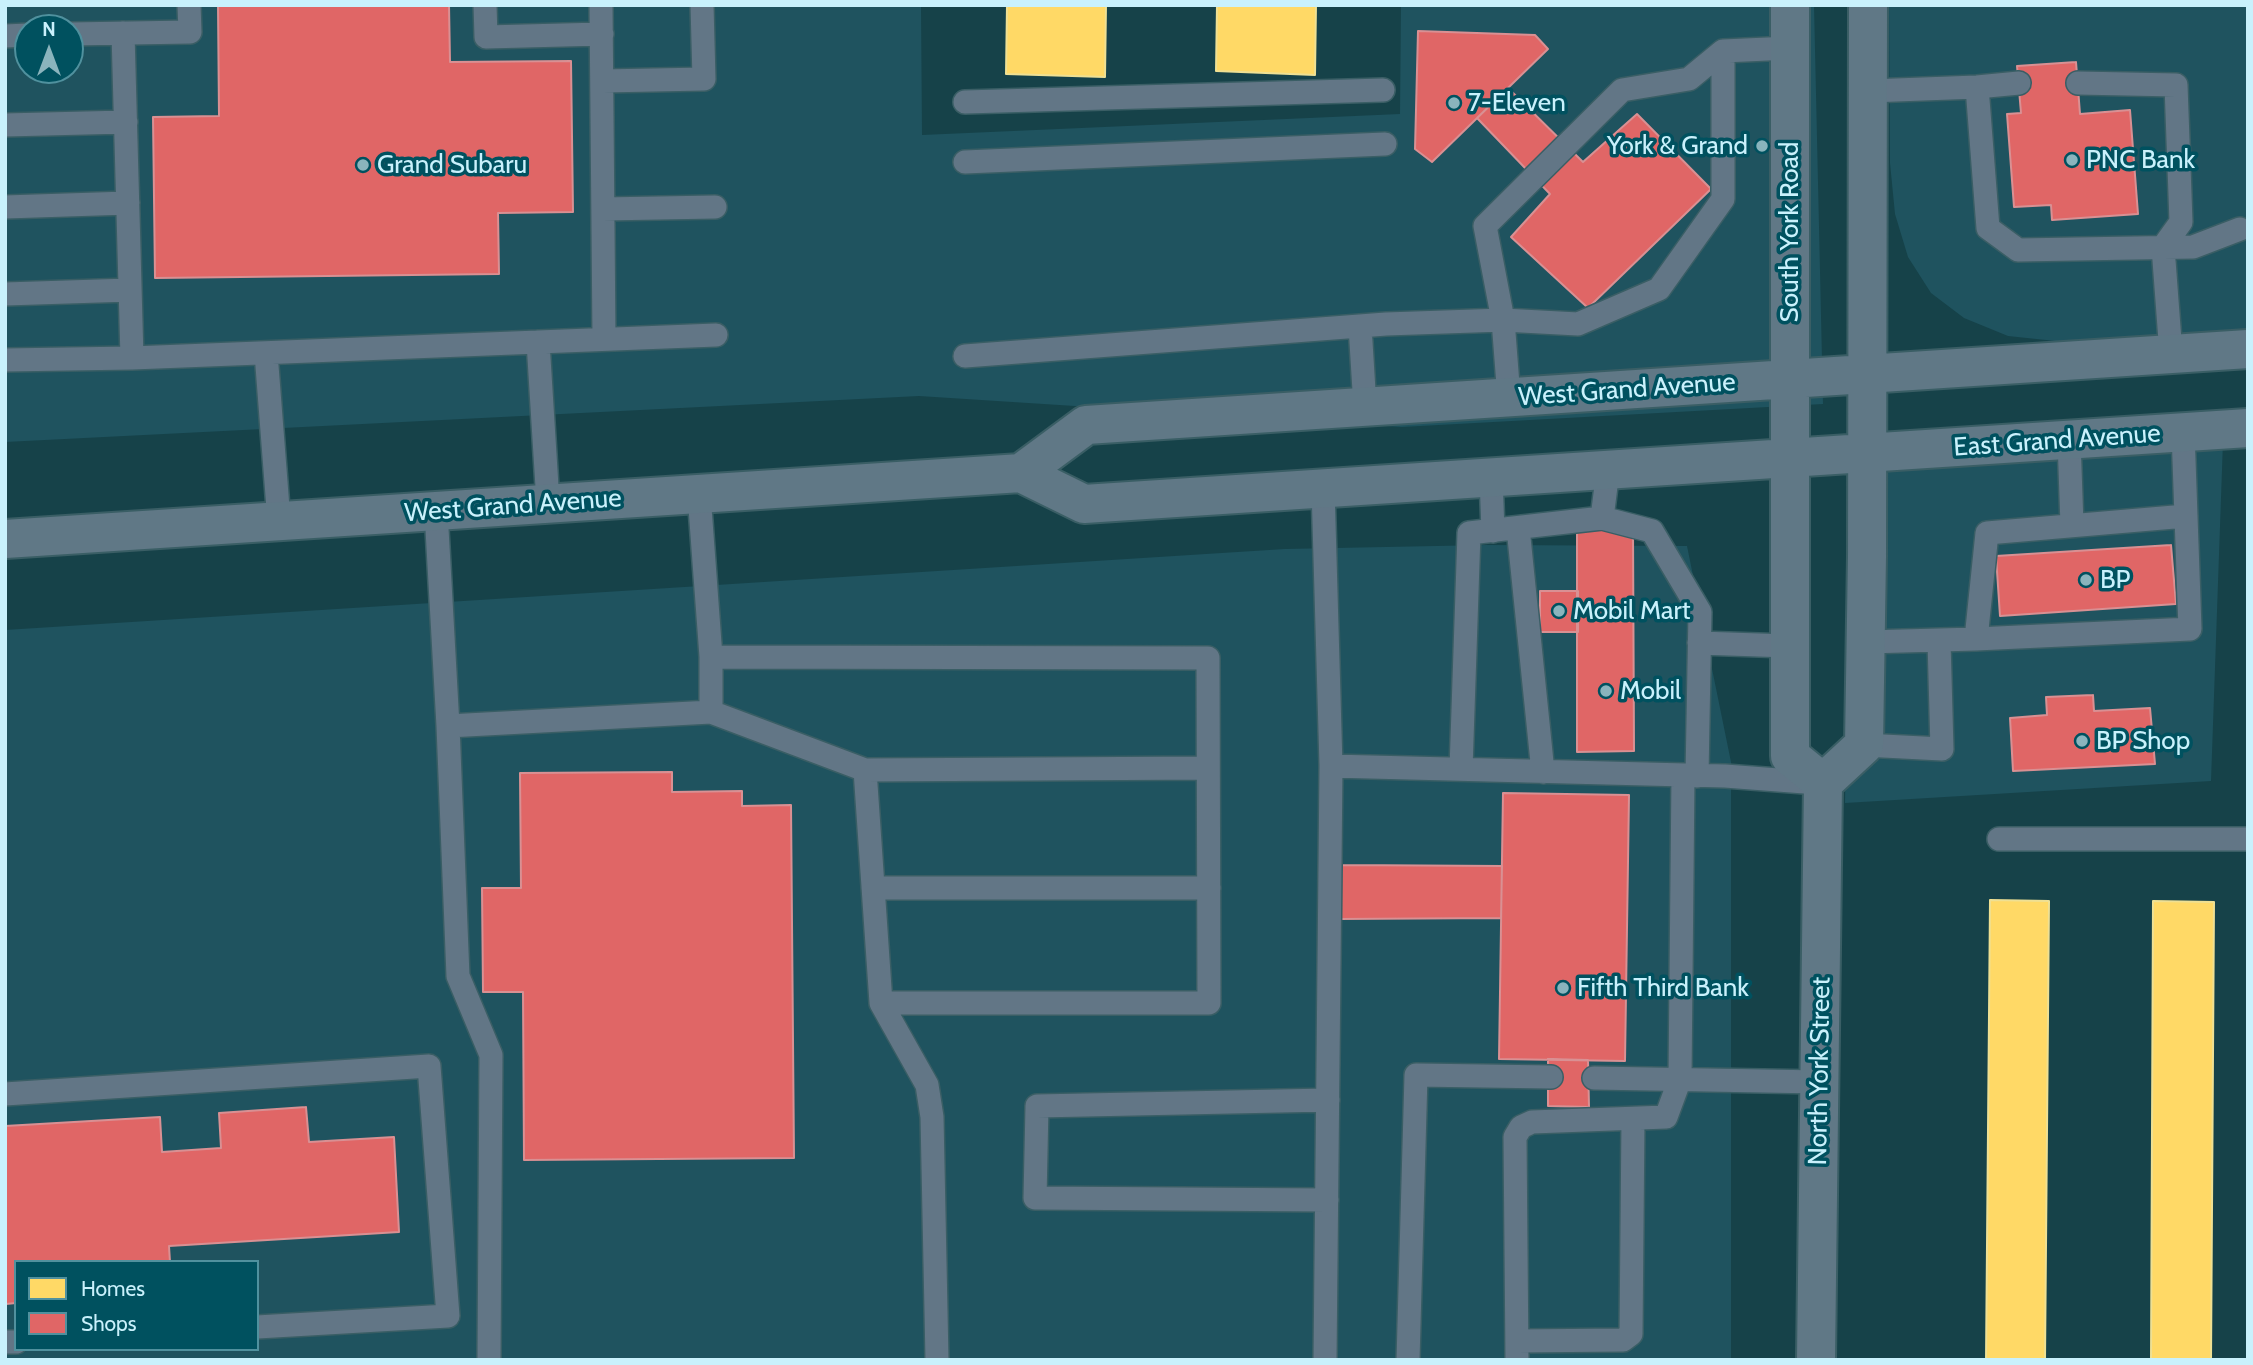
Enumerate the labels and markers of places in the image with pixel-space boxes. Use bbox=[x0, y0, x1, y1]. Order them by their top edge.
place label: 7-Eleven bbox=[1468, 87, 1566, 119]
marker: 7-Eleven bbox=[1446, 95, 1462, 111]
place label: York & Grand bbox=[1607, 130, 1748, 162]
marker: York & Grand bbox=[1754, 138, 1770, 154]
place label: PNC Bank bbox=[2086, 144, 2195, 176]
place label: Grand Subaru bbox=[377, 149, 527, 181]
marker: PNC Bank bbox=[2064, 152, 2080, 168]
marker: Grand Subaru bbox=[355, 157, 371, 173]
place label: BP bbox=[2100, 564, 2130, 596]
marker: BP bbox=[2078, 572, 2094, 588]
place label: Mobil Mart bbox=[1573, 595, 1690, 627]
marker: Mobil Mart bbox=[1551, 603, 1567, 619]
place label: Mobil bbox=[1620, 675, 1681, 707]
marker: Mobil bbox=[1598, 683, 1614, 699]
place label: BP Shop bbox=[2096, 725, 2190, 757]
marker: BP Shop bbox=[2074, 733, 2090, 749]
place label: Fifth Third Bank bbox=[1577, 972, 1749, 1004]
marker: Fifth Third Bank bbox=[1555, 980, 1571, 996]

